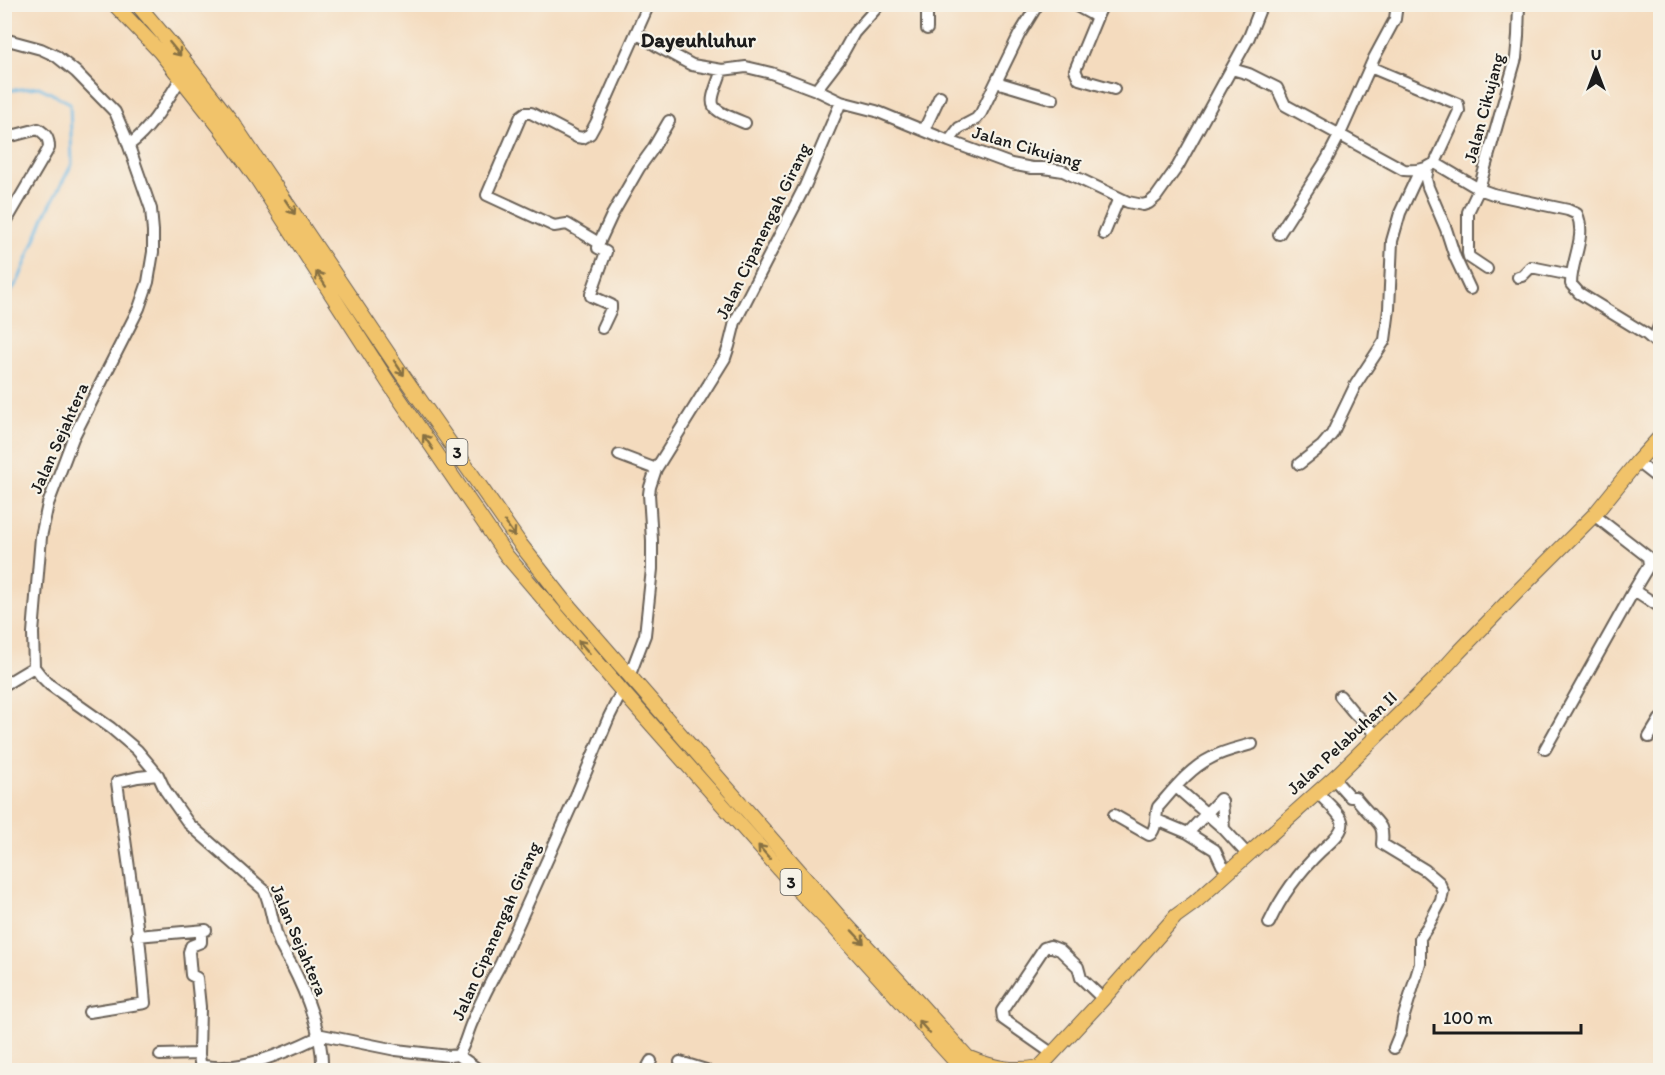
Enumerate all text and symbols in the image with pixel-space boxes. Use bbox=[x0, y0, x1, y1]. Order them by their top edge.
district label: Dayeuhluhur bbox=[640, 27, 757, 53]
north arrow bbox=[1566, 39, 1626, 99]
one-way arrow bbox=[168, 41, 181, 57]
text: U bbox=[1591, 45, 1601, 64]
street label: Jalan Cikujang bbox=[1459, 50, 1509, 165]
street label: Jalan Cikujang bbox=[970, 121, 1085, 173]
street label: Jalan Cipanengah Girang bbox=[711, 139, 816, 323]
one-way arrow bbox=[284, 198, 296, 214]
one-way arrow bbox=[315, 271, 327, 287]
one-way arrow bbox=[392, 360, 405, 377]
street label: Jalan Sejahtera bbox=[25, 378, 94, 497]
one-way arrow bbox=[422, 434, 434, 450]
road number: 3 bbox=[446, 439, 468, 465]
one-way arrow bbox=[504, 520, 516, 536]
one-way arrow bbox=[577, 640, 591, 655]
street label: Jalan Pelabuhan II bbox=[1283, 686, 1401, 800]
street label: Jalan Cipanengah Girang bbox=[447, 838, 546, 1024]
one-way arrow bbox=[757, 845, 771, 860]
road number: 3 bbox=[780, 869, 802, 895]
street label: Jalan Sejahtera bbox=[266, 881, 333, 1000]
one-way arrow bbox=[851, 929, 865, 944]
scale bar bbox=[1434, 997, 1581, 1035]
text: 100 m bbox=[1443, 1007, 1493, 1029]
one-way arrow bbox=[917, 1020, 931, 1035]

